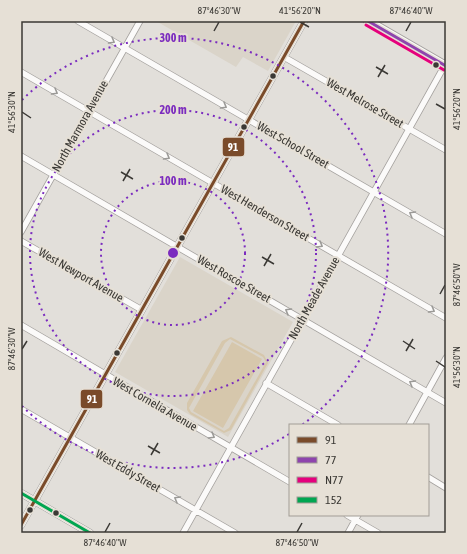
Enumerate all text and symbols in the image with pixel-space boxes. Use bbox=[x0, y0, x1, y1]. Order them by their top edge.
text: 87°46'30"W bbox=[197, 5, 241, 16]
text: 41°56'20"N bbox=[279, 5, 321, 16]
text: 87°46'40"W bbox=[389, 5, 433, 16]
text: 300 m bbox=[159, 31, 187, 45]
one-way arrow bbox=[108, 36, 115, 43]
unlabelled marker bbox=[431, 60, 441, 70]
unlabelled marker bbox=[268, 71, 278, 81]
street label: West Melrose Street bbox=[324, 75, 406, 131]
street label: North Marmora Avenue bbox=[49, 78, 111, 174]
one-way arrow bbox=[51, 87, 58, 94]
text: 41°56'20"N bbox=[451, 88, 462, 130]
text: 41°56'30"N bbox=[6, 91, 17, 133]
one-way arrow bbox=[220, 101, 227, 108]
text: 200 m bbox=[159, 103, 187, 117]
street label: West School Street bbox=[254, 119, 332, 172]
unlabelled marker bbox=[239, 122, 249, 132]
line badge: 91 bbox=[222, 137, 245, 157]
text: 91 bbox=[228, 141, 238, 153]
one-way arrow bbox=[163, 152, 170, 159]
text: 100 m bbox=[159, 174, 187, 188]
street label: West Henderson Street bbox=[218, 182, 312, 244]
one-way arrow bbox=[409, 212, 416, 219]
unlabelled marker bbox=[177, 233, 187, 243]
one-way arrow bbox=[315, 240, 323, 247]
street label: West Newport Avenue bbox=[36, 245, 126, 305]
centre of rings bbox=[166, 246, 180, 260]
street label: West Roscoe Street bbox=[195, 252, 274, 306]
street label: North Meade Avenue bbox=[286, 254, 342, 342]
text: 87°46'50"W bbox=[451, 263, 462, 307]
one-way arrow bbox=[428, 305, 435, 312]
one-way arrow bbox=[285, 308, 292, 315]
text: 87°46'30"W bbox=[6, 327, 17, 371]
text: 41°56'30"N bbox=[451, 346, 462, 388]
unlabelled marker bbox=[112, 348, 122, 358]
street label: West Cornelia Avenue bbox=[110, 374, 200, 434]
one-way arrow bbox=[409, 380, 416, 388]
line badge: 91 bbox=[80, 389, 103, 409]
text: 91 bbox=[87, 393, 97, 405]
legend bbox=[289, 424, 429, 516]
one-way arrow bbox=[208, 432, 215, 439]
text: 91 bbox=[325, 433, 337, 447]
street label: West Eddy Street bbox=[93, 447, 163, 495]
text: 77 bbox=[325, 453, 337, 467]
text: N77 bbox=[325, 473, 344, 487]
text: 152 bbox=[325, 493, 342, 507]
one-way arrow bbox=[174, 497, 181, 504]
unlabelled marker bbox=[25, 505, 35, 515]
unlabelled marker bbox=[51, 508, 61, 518]
text: 87°46'40"W bbox=[83, 537, 127, 548]
text: 87°46'50"W bbox=[275, 537, 319, 548]

